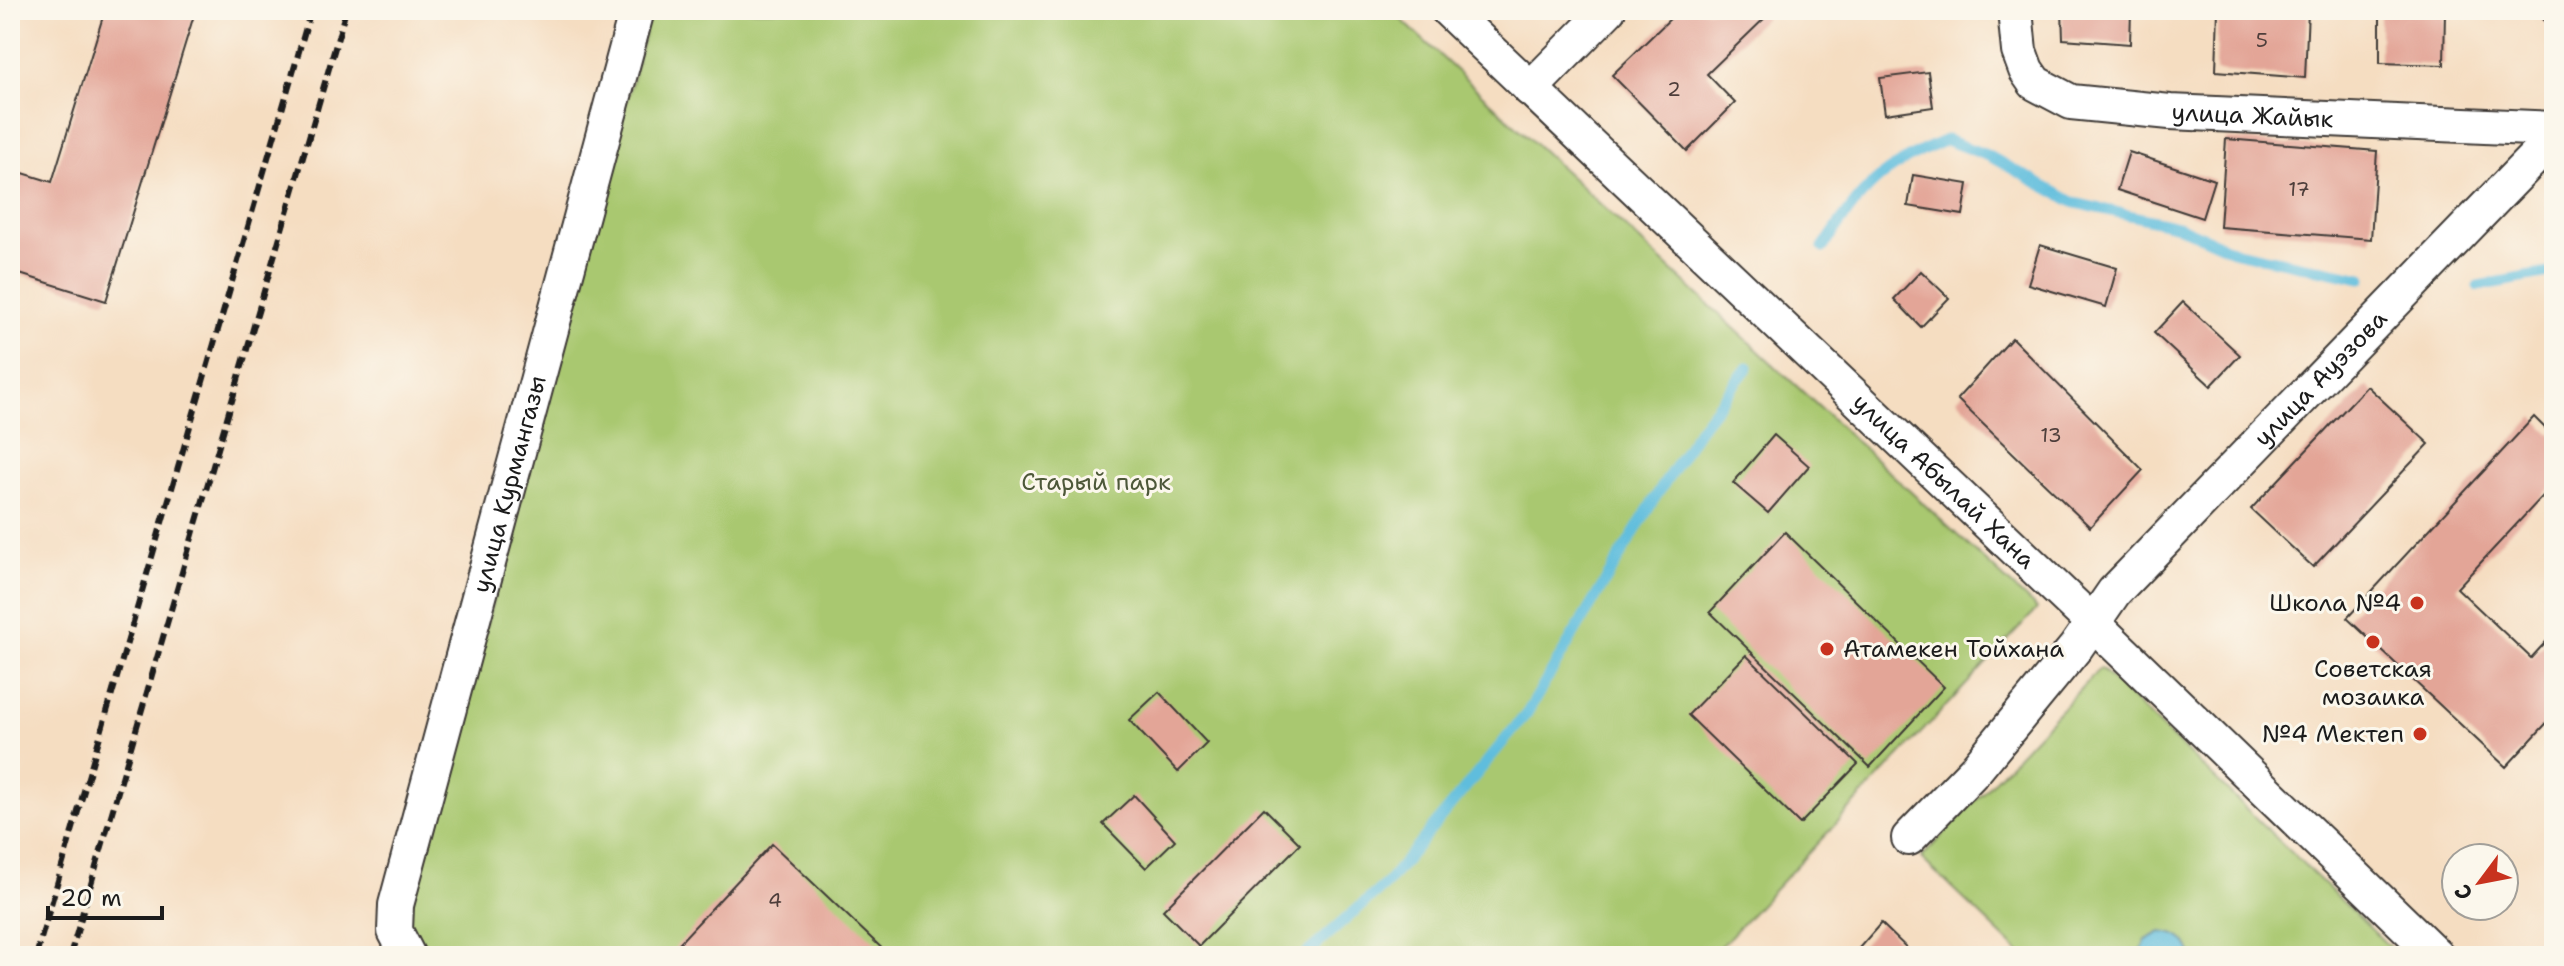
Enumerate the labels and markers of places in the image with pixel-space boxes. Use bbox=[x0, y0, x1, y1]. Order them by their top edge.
place label: Школа №4 bbox=[2269, 587, 2401, 619]
marker: Школа №4 bbox=[2408, 594, 2426, 612]
place label: Атамекен Тойхана bbox=[1843, 633, 2064, 665]
marker: Советская мозаика bbox=[2364, 633, 2382, 651]
marker: Атамекен Тойхана bbox=[1818, 640, 1836, 658]
place label: Советская мозаика bbox=[2314, 653, 2432, 713]
place label: №4 Мектеп bbox=[2262, 718, 2404, 750]
marker: №4 Мектеп bbox=[2411, 725, 2429, 743]

